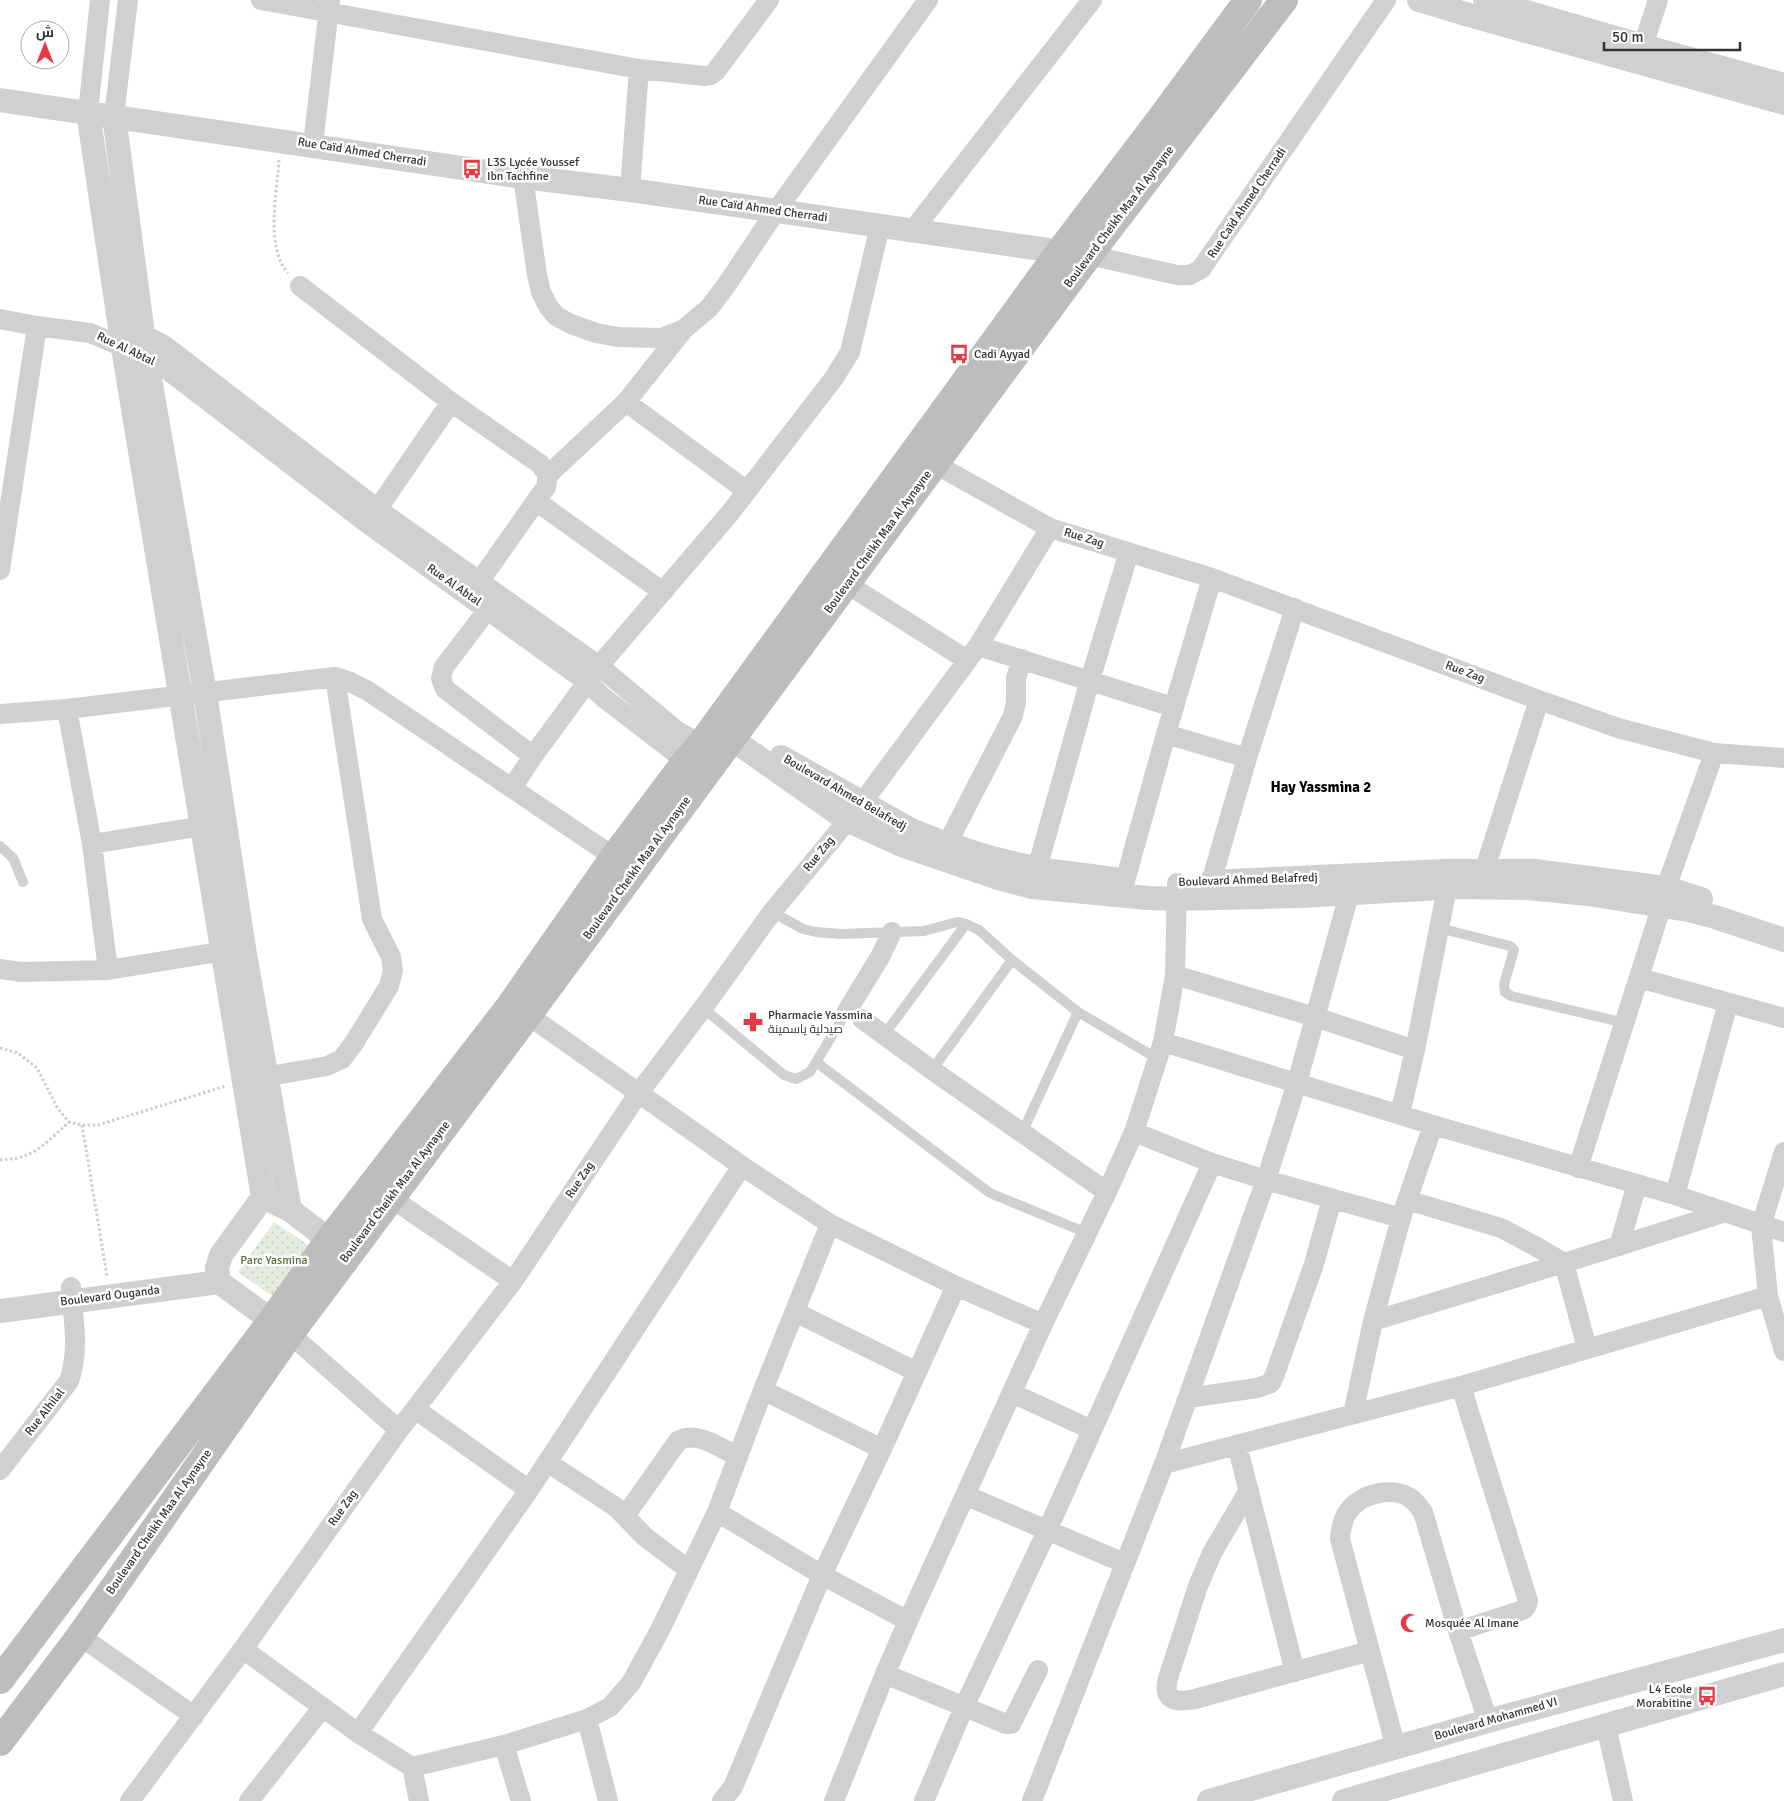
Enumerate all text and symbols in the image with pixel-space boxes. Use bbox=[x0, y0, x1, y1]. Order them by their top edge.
north arrow bbox=[20, 20, 70, 70]
scale bar bbox=[1604, 20, 1740, 52]
text: ش bbox=[36, 24, 54, 41]
text: 50 m bbox=[1612, 28, 1643, 46]
street label: Rue Caïd Ahmed Cherradi bbox=[297, 134, 427, 170]
street label: Boulevard Cheikh Maa Al Aynayne bbox=[1061, 143, 1177, 291]
street label: Rue Caïd Ahmed Cherradi bbox=[1204, 145, 1290, 261]
place label: L3S Lycée Youssef Ibn Tachfine bbox=[487, 155, 580, 184]
bus stop icon: L3S Lycée Youssef Ibn Tachfine bbox=[461, 158, 483, 180]
street label: Rue Caïd Ahmed Cherradi bbox=[697, 193, 829, 225]
street label: Rue Al Abtal bbox=[94, 329, 158, 369]
bus stop icon: Cadi Ayyad bbox=[948, 343, 970, 365]
place label: Cadi Ayyad bbox=[974, 347, 1030, 362]
street label: Boulevard Cheikh Maa Al Aynayne bbox=[821, 467, 935, 617]
street label: Rue Zag bbox=[1062, 525, 1106, 551]
street label: Rue Al Abtal bbox=[424, 561, 484, 609]
street label: Rue Zag bbox=[1443, 658, 1487, 686]
street label: Boulevard Ahmed Belafredj bbox=[781, 752, 909, 834]
district label: Hay Yassmina 2 bbox=[1271, 778, 1371, 796]
street label: Boulevard Cheikh Maa Al Aynayne bbox=[580, 793, 694, 943]
street label: Rue Zag bbox=[800, 833, 838, 875]
street label: Boulevard Ahmed Belafredj bbox=[1178, 870, 1318, 890]
place label: Pharmacie Yassmina صيدلية ياسمينة bbox=[768, 1008, 873, 1037]
pharmacy icon: Pharmacie Yassmina صيدلية ياسمينة bbox=[742, 1011, 764, 1033]
street label: Boulevard Cheikh Maa Al Aynayne bbox=[337, 1118, 453, 1266]
street label: Rue Zag bbox=[562, 1159, 598, 1201]
park label: Parc Yasmina bbox=[240, 1253, 308, 1268]
street label: Boulevard Ouganda bbox=[59, 1282, 161, 1310]
street label: Rue Alhilal bbox=[22, 1385, 68, 1439]
street label: Boulevard Cheikh Maa Al Aynayne bbox=[103, 1447, 215, 1597]
street label: Rue Zag bbox=[325, 1487, 361, 1529]
mosque icon: Mosquée Al Imane bbox=[1399, 1612, 1421, 1634]
place label: Mosquée Al Imane bbox=[1425, 1616, 1519, 1631]
place label: L4 Ecole Morabitine bbox=[1636, 1682, 1692, 1711]
bus stop icon: L4 Ecole Morabitine bbox=[1696, 1685, 1718, 1707]
street label: Boulevard Mohammed VI bbox=[1433, 1694, 1559, 1744]

